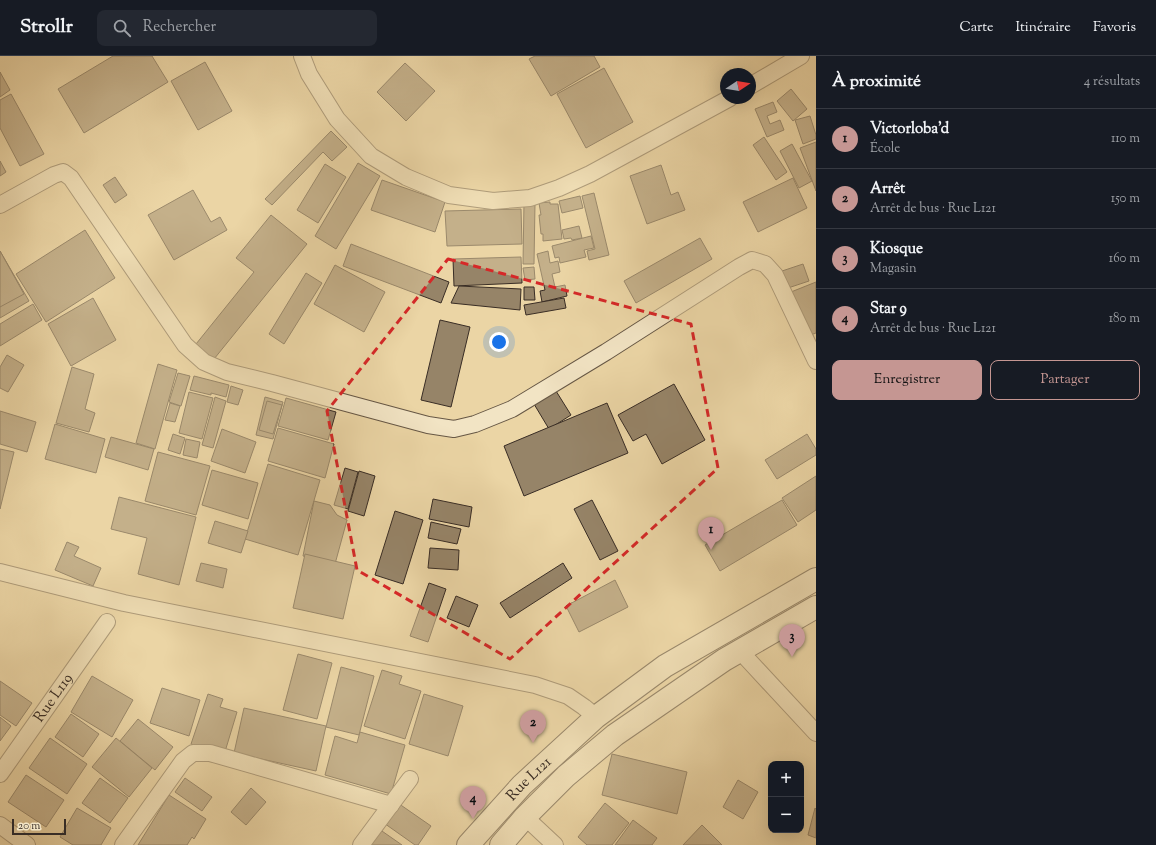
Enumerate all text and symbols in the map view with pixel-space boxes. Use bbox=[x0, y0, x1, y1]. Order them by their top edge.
search box bbox=[97, 10, 377, 46]
text: Strollr bbox=[20, 14, 73, 41]
icon: search bbox=[111, 17, 133, 39]
text: Rechercher bbox=[143, 17, 216, 38]
text: Carte bbox=[960, 18, 993, 38]
text: Itinéraire bbox=[1015, 18, 1071, 38]
text: Favoris bbox=[1093, 18, 1136, 38]
north arrow bbox=[720, 68, 756, 104]
text: À proximité bbox=[832, 70, 921, 94]
text: 4 résultats bbox=[1084, 73, 1140, 91]
text: Victorloba'd bbox=[870, 119, 949, 140]
text: 1 bbox=[843, 130, 847, 148]
text: 110 m bbox=[1111, 130, 1140, 148]
text: École bbox=[870, 140, 900, 158]
text: Arrêt bbox=[870, 179, 905, 200]
text: 2 bbox=[842, 190, 848, 208]
text: 150 m bbox=[1111, 190, 1140, 208]
text: Arrêt de bus · Rue L121 bbox=[870, 200, 996, 218]
text: Kiosque bbox=[870, 239, 923, 260]
text: 3 bbox=[842, 250, 848, 268]
text: 160 m bbox=[1109, 250, 1140, 268]
text: Magasin bbox=[870, 260, 917, 278]
text: Star 9 bbox=[870, 299, 907, 320]
text: 4 bbox=[842, 310, 848, 328]
text: 180 m bbox=[1109, 310, 1140, 328]
text: Arrêt de bus · Rue L121 bbox=[870, 320, 996, 338]
your location bbox=[489, 332, 509, 352]
button: Enregistrer bbox=[832, 360, 982, 400]
button: Partager bbox=[990, 360, 1140, 400]
pin: 1 bbox=[698, 517, 724, 550]
pin: 3 bbox=[779, 624, 805, 657]
street label: Rue L119 bbox=[29, 669, 78, 727]
pin: 2 bbox=[520, 710, 546, 743]
street label: Rue L121 bbox=[502, 752, 556, 806]
map controls bbox=[768, 761, 804, 833]
button: + bbox=[768, 761, 804, 797]
pin: 4 bbox=[460, 786, 486, 819]
button: − bbox=[768, 797, 804, 833]
scale bar bbox=[12, 817, 66, 836]
text: 20 m bbox=[18, 818, 40, 834]

